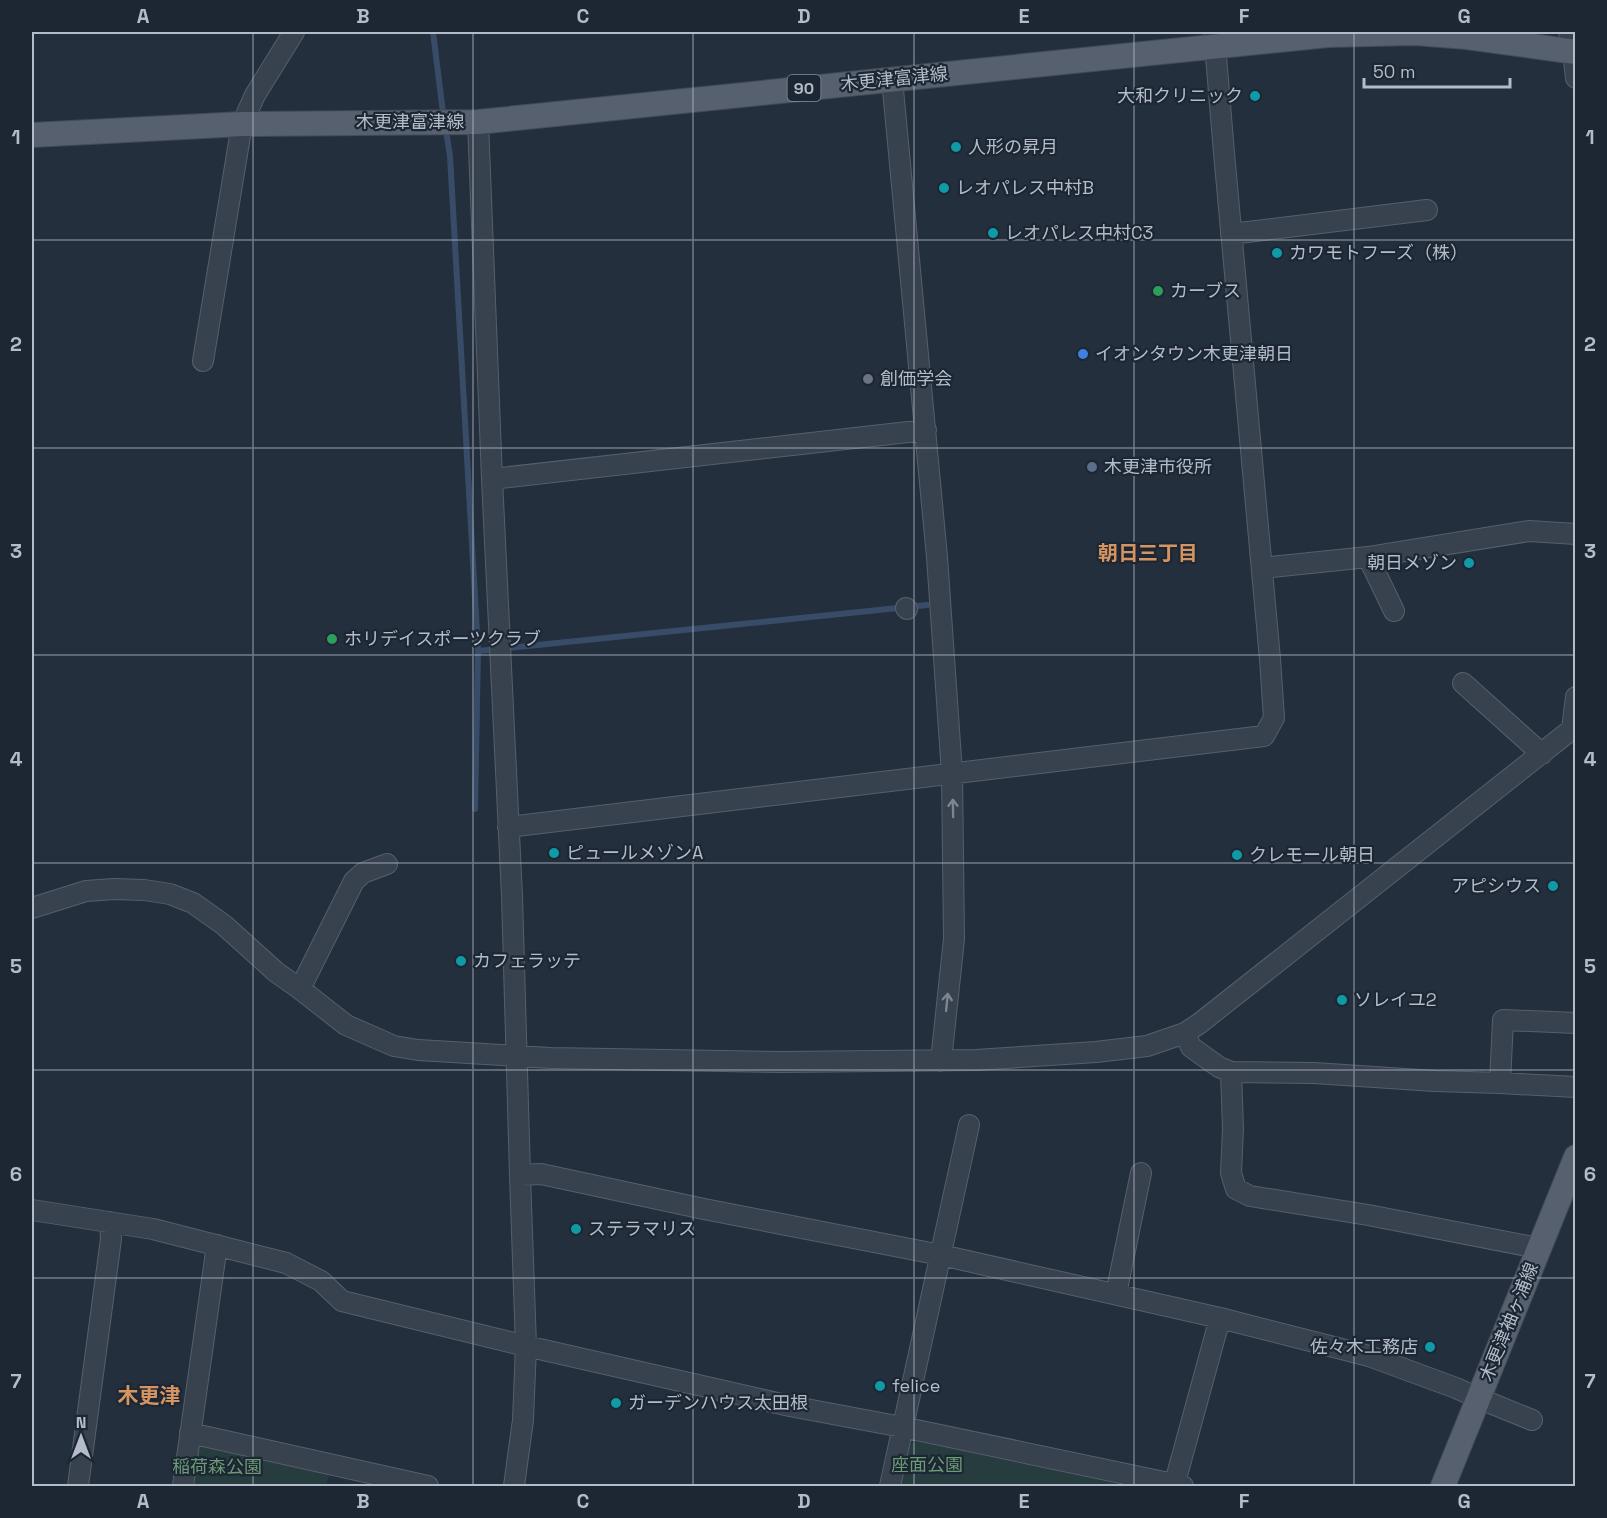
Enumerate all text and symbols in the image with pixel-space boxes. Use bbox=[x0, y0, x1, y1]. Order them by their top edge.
text: A bbox=[137, 3, 150, 29]
text: B bbox=[356, 3, 370, 29]
text: C bbox=[577, 3, 590, 29]
text: D bbox=[797, 3, 811, 29]
text: E bbox=[1018, 3, 1030, 29]
text: F bbox=[1239, 3, 1250, 29]
text: G bbox=[1457, 3, 1471, 29]
scale bar bbox=[1364, 51, 1510, 89]
text: 50 m bbox=[1373, 60, 1415, 83]
street label: 木更津富津線 bbox=[839, 61, 949, 96]
road number: 90 bbox=[788, 75, 820, 101]
place label: 大和クリニック bbox=[1117, 84, 1243, 107]
marker: 大和クリニック bbox=[1248, 89, 1262, 103]
street label: 木更津富津線 bbox=[356, 110, 464, 133]
text: 1 bbox=[11, 124, 21, 150]
text: 1 bbox=[1585, 124, 1595, 150]
place label: 人形の昇月 bbox=[968, 135, 1058, 158]
marker: 人形の昇月 bbox=[949, 140, 963, 154]
place label: レオパレス中村B bbox=[956, 176, 1094, 199]
marker: レオパレス中村B bbox=[937, 181, 951, 195]
place label: レオパレス中村C3 bbox=[1005, 221, 1153, 244]
marker: レオパレス中村C3 bbox=[986, 226, 1000, 240]
place label: カワモトフーズ（株） bbox=[1289, 241, 1468, 264]
marker: カワモトフーズ（株） bbox=[1270, 246, 1284, 260]
place label: カーブス bbox=[1170, 279, 1241, 302]
marker: カーブス bbox=[1151, 284, 1165, 298]
text: 2 bbox=[10, 331, 22, 357]
text: 2 bbox=[1584, 331, 1596, 357]
place label: イオンタウン木更津朝日 bbox=[1095, 342, 1293, 365]
marker: イオンタウン木更津朝日 bbox=[1076, 347, 1090, 361]
place label: 創価学会 bbox=[880, 367, 952, 390]
marker: 創価学会 bbox=[861, 372, 875, 386]
place label: 木更津市役所 bbox=[1104, 455, 1212, 478]
marker: 木更津市役所 bbox=[1085, 460, 1099, 474]
text: 3 bbox=[10, 538, 22, 564]
text: 3 bbox=[1584, 538, 1596, 564]
district label: 朝日三丁目 bbox=[1098, 540, 1198, 566]
place label: 朝日メゾン bbox=[1367, 551, 1457, 574]
marker: 朝日メゾン bbox=[1462, 556, 1476, 570]
place label: ホリデイスポーツクラブ bbox=[344, 627, 541, 650]
marker: ホリデイスポーツクラブ bbox=[325, 632, 339, 646]
text: 4 bbox=[10, 746, 23, 772]
text: 4 bbox=[1584, 746, 1597, 772]
one-way arrow bbox=[947, 798, 959, 818]
place label: ピュールメゾンA bbox=[566, 841, 703, 864]
place label: クレモール朝日 bbox=[1249, 843, 1375, 866]
marker: ピュールメゾンA bbox=[547, 846, 561, 860]
marker: クレモール朝日 bbox=[1230, 848, 1244, 862]
place label: アピシウス bbox=[1451, 874, 1541, 897]
marker: アピシウス bbox=[1546, 879, 1560, 893]
place label: カフェラッテ bbox=[473, 949, 581, 972]
text: 5 bbox=[10, 953, 22, 979]
text: 5 bbox=[1584, 953, 1596, 979]
marker: カフェラッテ bbox=[454, 954, 468, 968]
place label: ソレイユ2 bbox=[1354, 988, 1437, 1011]
one-way arrow bbox=[942, 993, 953, 1013]
marker: ソレイユ2 bbox=[1335, 993, 1349, 1007]
text: 6 bbox=[10, 1161, 22, 1187]
text: 6 bbox=[1584, 1161, 1596, 1187]
place label: ステラマリス bbox=[588, 1217, 696, 1240]
marker: ステラマリス bbox=[569, 1222, 583, 1236]
street label: 木更津袖ヶ浦線 bbox=[1474, 1259, 1543, 1385]
place label: 佐々木工務店 bbox=[1310, 1335, 1418, 1358]
marker: 佐々木工務店 bbox=[1423, 1340, 1437, 1354]
text: 7 bbox=[10, 1368, 22, 1394]
text: 7 bbox=[1584, 1368, 1596, 1394]
place label: felice bbox=[892, 1374, 940, 1397]
marker: felice bbox=[873, 1379, 887, 1393]
district label: 木更津 bbox=[118, 1382, 181, 1409]
place label: ガーデンハウス太田根 bbox=[628, 1391, 808, 1414]
marker: ガーデンハウス太田根 bbox=[609, 1396, 623, 1410]
north arrow bbox=[51, 1407, 111, 1467]
text: N bbox=[76, 1412, 86, 1433]
park label: 座面公園 bbox=[891, 1453, 963, 1476]
park label: 稲荷森公園 bbox=[172, 1455, 262, 1478]
text: A bbox=[137, 1488, 150, 1514]
text: B bbox=[356, 1488, 370, 1514]
text: C bbox=[577, 1488, 590, 1514]
text: D bbox=[797, 1488, 811, 1514]
text: E bbox=[1018, 1488, 1030, 1514]
text: F bbox=[1239, 1488, 1250, 1514]
text: G bbox=[1457, 1488, 1471, 1514]

